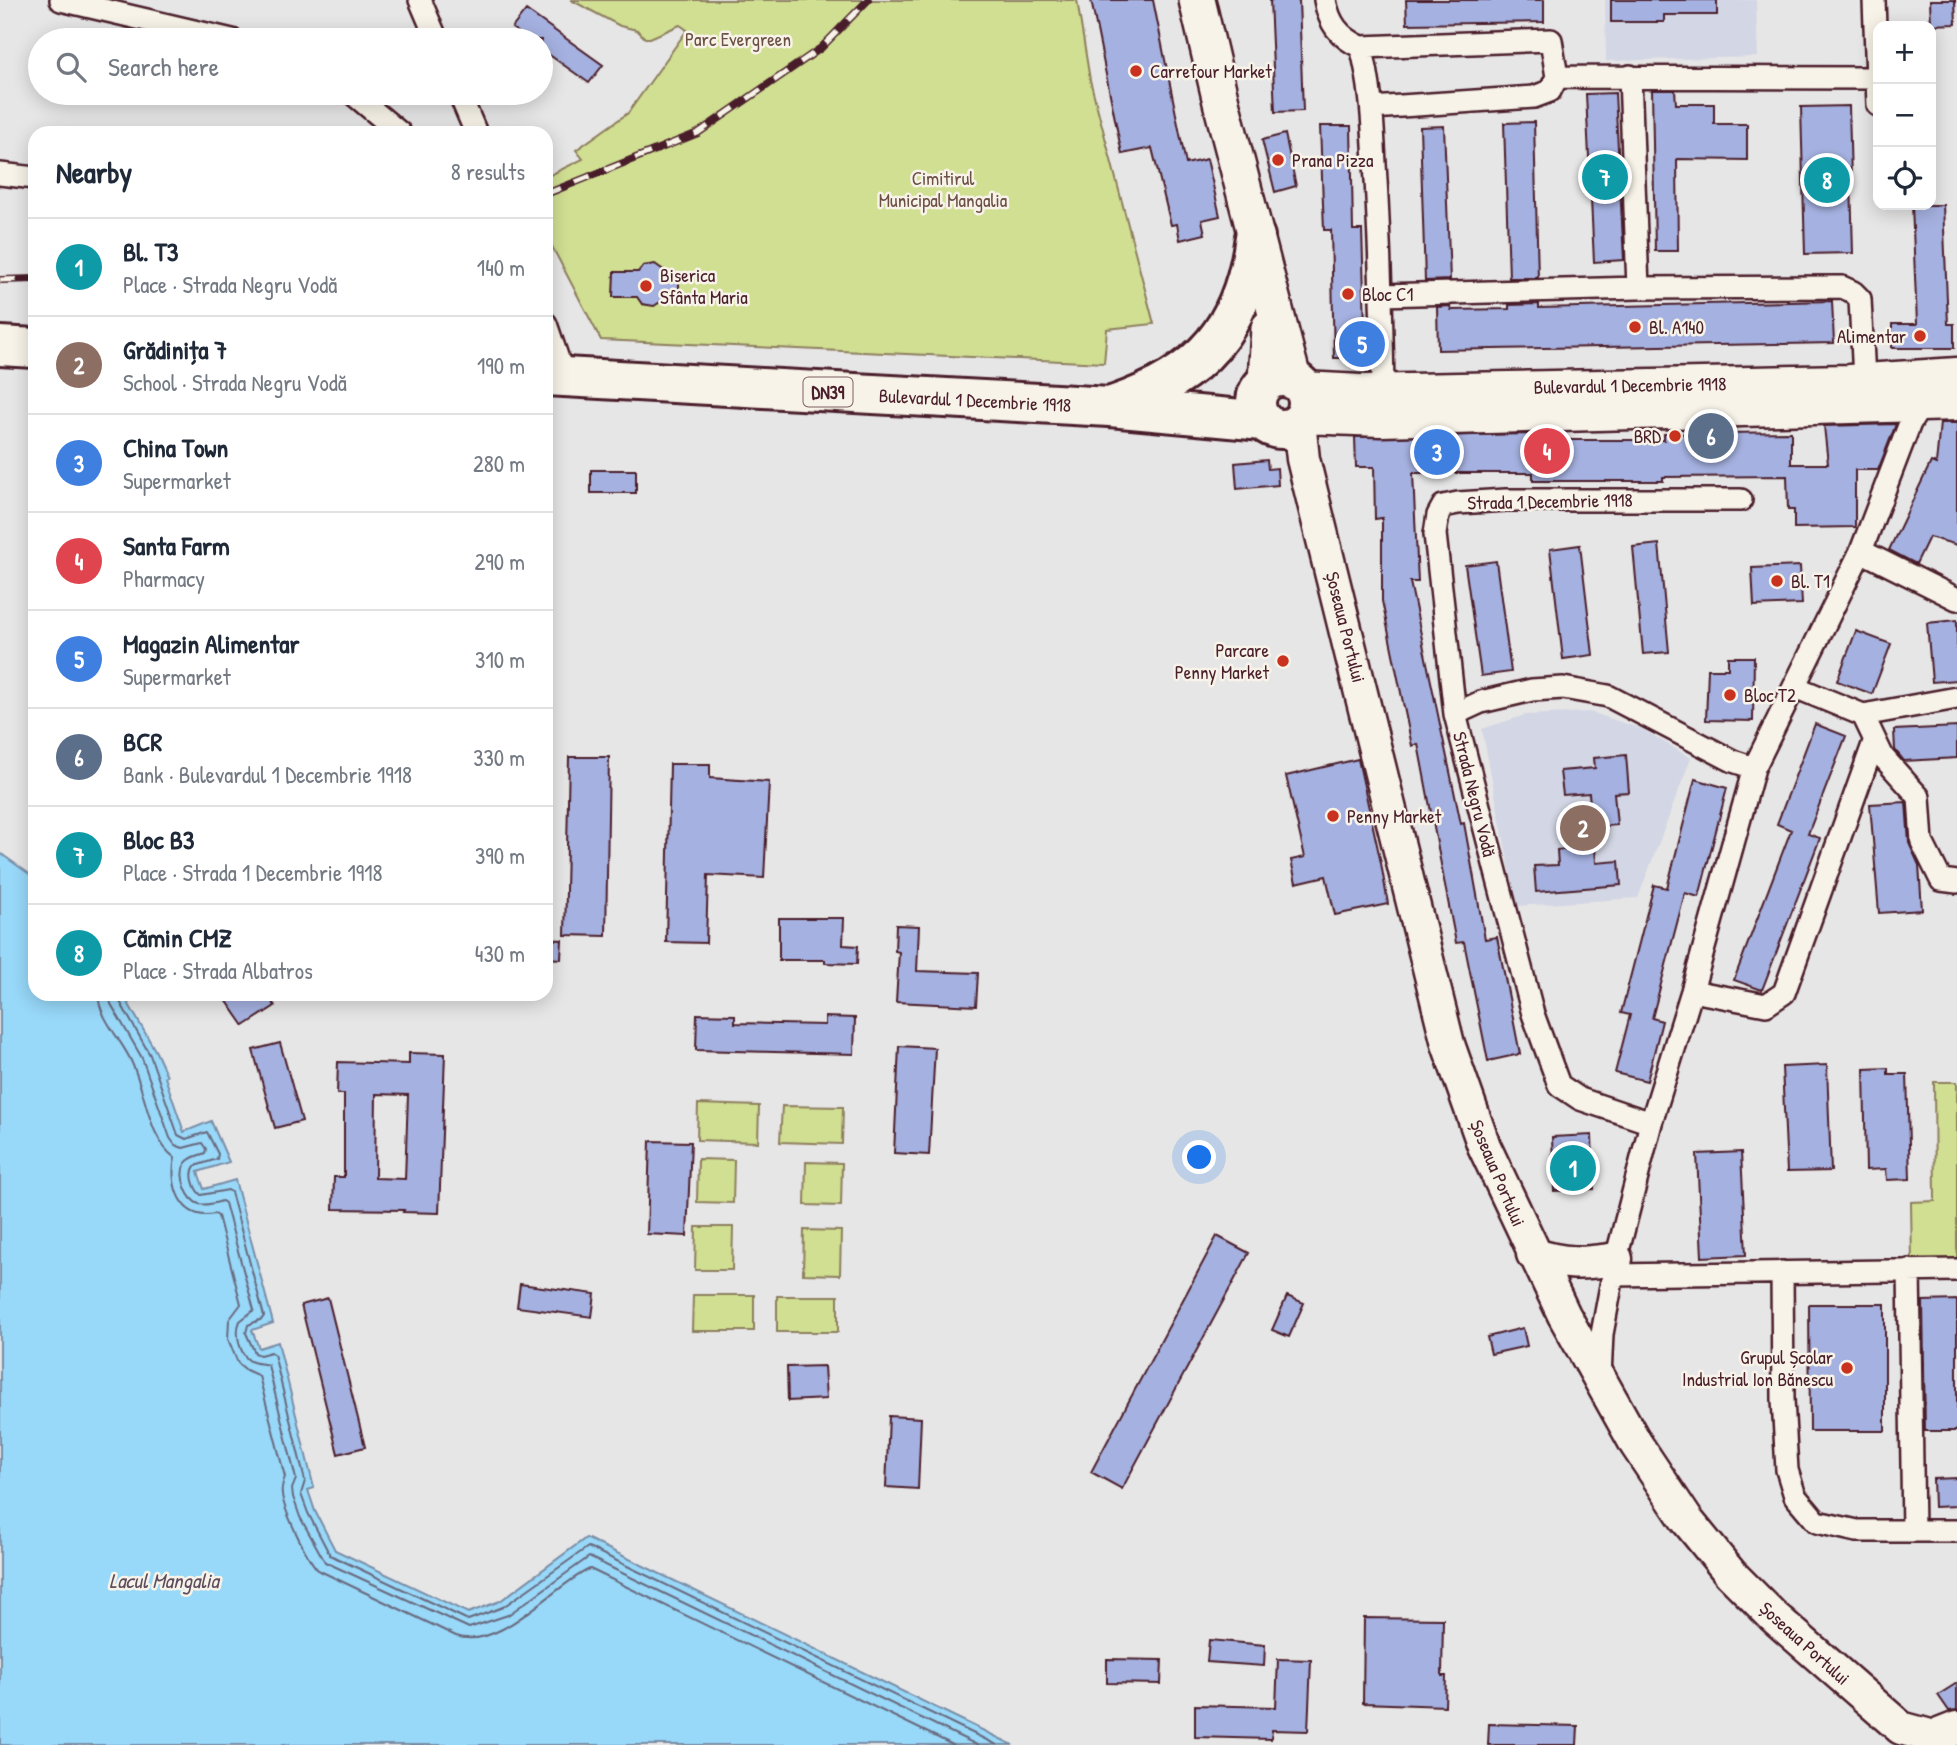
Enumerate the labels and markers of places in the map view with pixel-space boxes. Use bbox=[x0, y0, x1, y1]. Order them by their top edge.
place label: Carrefour Market bbox=[1150, 58, 1272, 84]
marker: Carrefour Market bbox=[1128, 63, 1144, 79]
place label: Prana Pizza bbox=[1292, 147, 1374, 173]
pin: 7 bbox=[1582, 151, 1628, 203]
marker: Prana Pizza bbox=[1270, 152, 1286, 168]
pin: 8 bbox=[1804, 154, 1850, 206]
place label: Biserica Sfânta Maria bbox=[660, 262, 748, 310]
marker: Biserica Sfânta Maria bbox=[638, 278, 654, 294]
place label: Bloc C1 bbox=[1362, 281, 1413, 307]
marker: Bloc C1 bbox=[1340, 286, 1356, 302]
place label: Bl. A140 bbox=[1649, 314, 1704, 340]
pin: 5 bbox=[1339, 318, 1385, 370]
marker: Bl. A140 bbox=[1627, 319, 1643, 335]
place label: Alimentar bbox=[1837, 323, 1907, 349]
marker: Alimentar bbox=[1912, 328, 1928, 344]
pin: 6 bbox=[1688, 410, 1734, 462]
place label: BRD bbox=[1634, 423, 1661, 449]
pin: 4 bbox=[1524, 425, 1570, 477]
pin: 3 bbox=[1414, 426, 1460, 478]
marker: BRD bbox=[1667, 428, 1683, 444]
place label: Bl. T1 bbox=[1791, 568, 1830, 594]
marker: Bl. T1 bbox=[1769, 573, 1785, 589]
place label: Parcare Penny Market bbox=[1175, 637, 1269, 685]
marker: Parcare Penny Market bbox=[1275, 653, 1291, 669]
place label: Bloc T2 bbox=[1744, 682, 1796, 708]
marker: Bloc T2 bbox=[1722, 687, 1738, 703]
pin: 2 bbox=[1560, 802, 1606, 854]
place label: Penny Market bbox=[1347, 803, 1442, 829]
marker: Penny Market bbox=[1325, 808, 1341, 824]
pin: 1 bbox=[1550, 1142, 1596, 1194]
place label: Grupul Școlar Industrial Ion Bănescu bbox=[1682, 1344, 1834, 1392]
marker: Grupul Școlar Industrial Ion Bănescu bbox=[1839, 1360, 1855, 1376]

